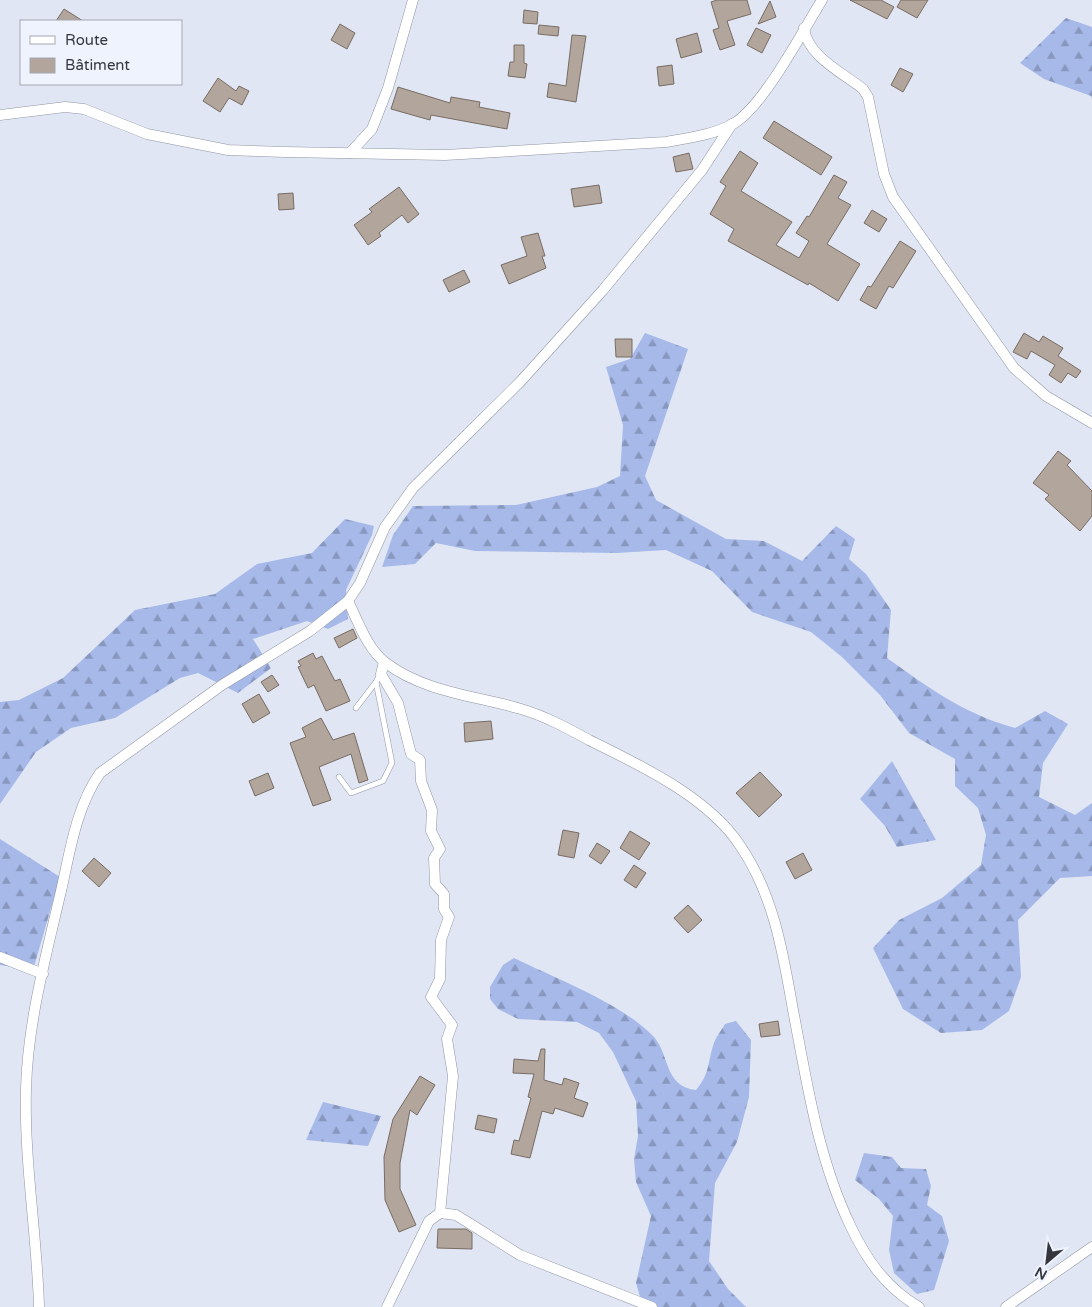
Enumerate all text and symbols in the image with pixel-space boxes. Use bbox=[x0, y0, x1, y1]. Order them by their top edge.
legend bbox=[20, 20, 182, 85]
text: Route bbox=[65, 31, 108, 49]
text: Bâtiment bbox=[65, 56, 130, 74]
north arrow bbox=[1022, 1237, 1072, 1287]
text: N bbox=[1032, 1263, 1050, 1283]

